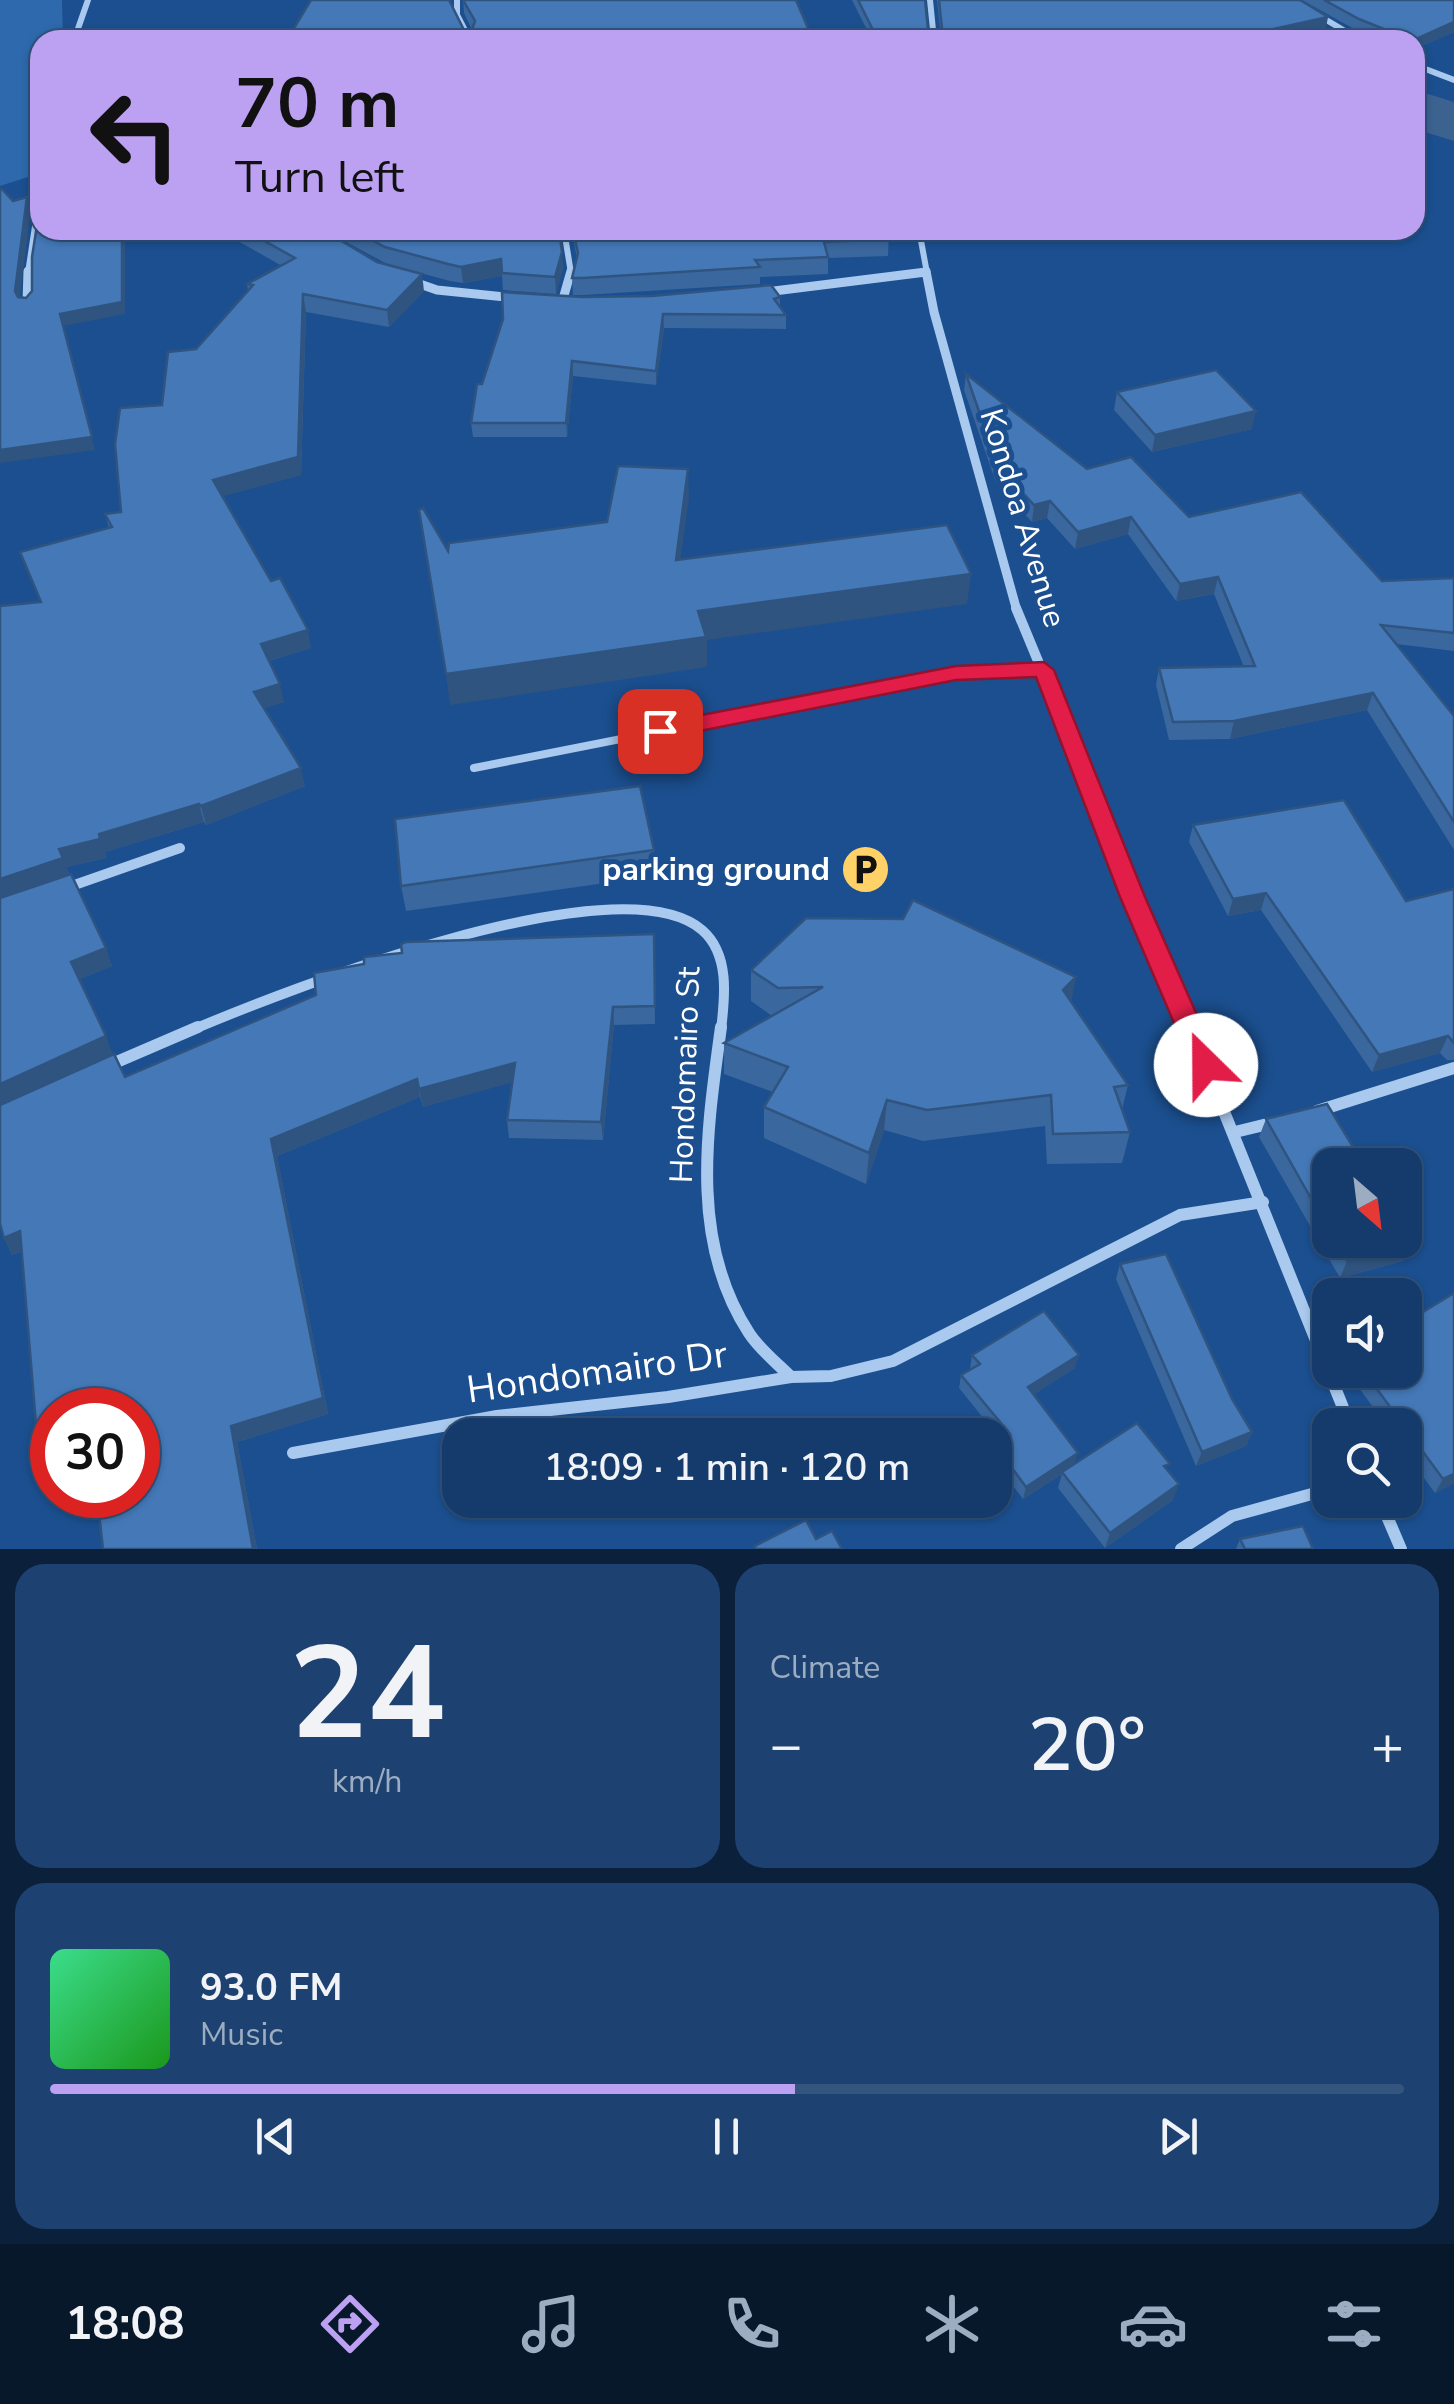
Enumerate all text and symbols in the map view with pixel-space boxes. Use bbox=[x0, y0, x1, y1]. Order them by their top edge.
text: 70 m bbox=[235, 56, 399, 152]
icon: left bbox=[70, 70, 200, 200]
text: Turn left bbox=[235, 147, 404, 208]
street label: Kondoa Avenue bbox=[969, 404, 1077, 632]
pin bbox=[618, 689, 703, 774]
icon: arrive bbox=[633, 704, 688, 759]
parking icon: parking ground bbox=[839, 843, 891, 895]
place label: parking ground bbox=[602, 848, 830, 891]
street label: Hondomairo St bbox=[660, 965, 710, 1184]
position arrow bbox=[1154, 1013, 1258, 1117]
north arrow bbox=[1312, 1148, 1422, 1258]
map controls bbox=[1312, 1148, 1422, 1518]
button: sound bbox=[1312, 1278, 1422, 1388]
street label: Hondomairo Dr bbox=[464, 1328, 731, 1416]
speed limit sign: 30 bbox=[30, 1388, 160, 1518]
button: search bbox=[1312, 1408, 1422, 1518]
text: 18:09 · 1 min · 120 m bbox=[544, 1442, 910, 1493]
text: 24 bbox=[289, 1606, 445, 1783]
text: Climate bbox=[770, 1646, 880, 1689]
text: 20° bbox=[1028, 1694, 1146, 1796]
text: − bbox=[770, 1708, 803, 1783]
text: + bbox=[1371, 1708, 1404, 1783]
text: km/h bbox=[332, 1760, 403, 1803]
text: 93.0 FM bbox=[200, 1962, 342, 2013]
text: Music bbox=[200, 2013, 283, 2056]
icon: previous bbox=[248, 2109, 303, 2164]
icon: pause bbox=[699, 2109, 754, 2164]
icon: next bbox=[1151, 2109, 1206, 2164]
icon: directions bbox=[315, 2289, 385, 2359]
icon: music bbox=[516, 2289, 586, 2359]
icon: phone bbox=[717, 2289, 787, 2359]
icon: climate bbox=[917, 2289, 987, 2359]
icon: car bbox=[1118, 2289, 1188, 2359]
icon: filters bbox=[1319, 2289, 1389, 2359]
text: 18:08 bbox=[65, 2294, 185, 2355]

